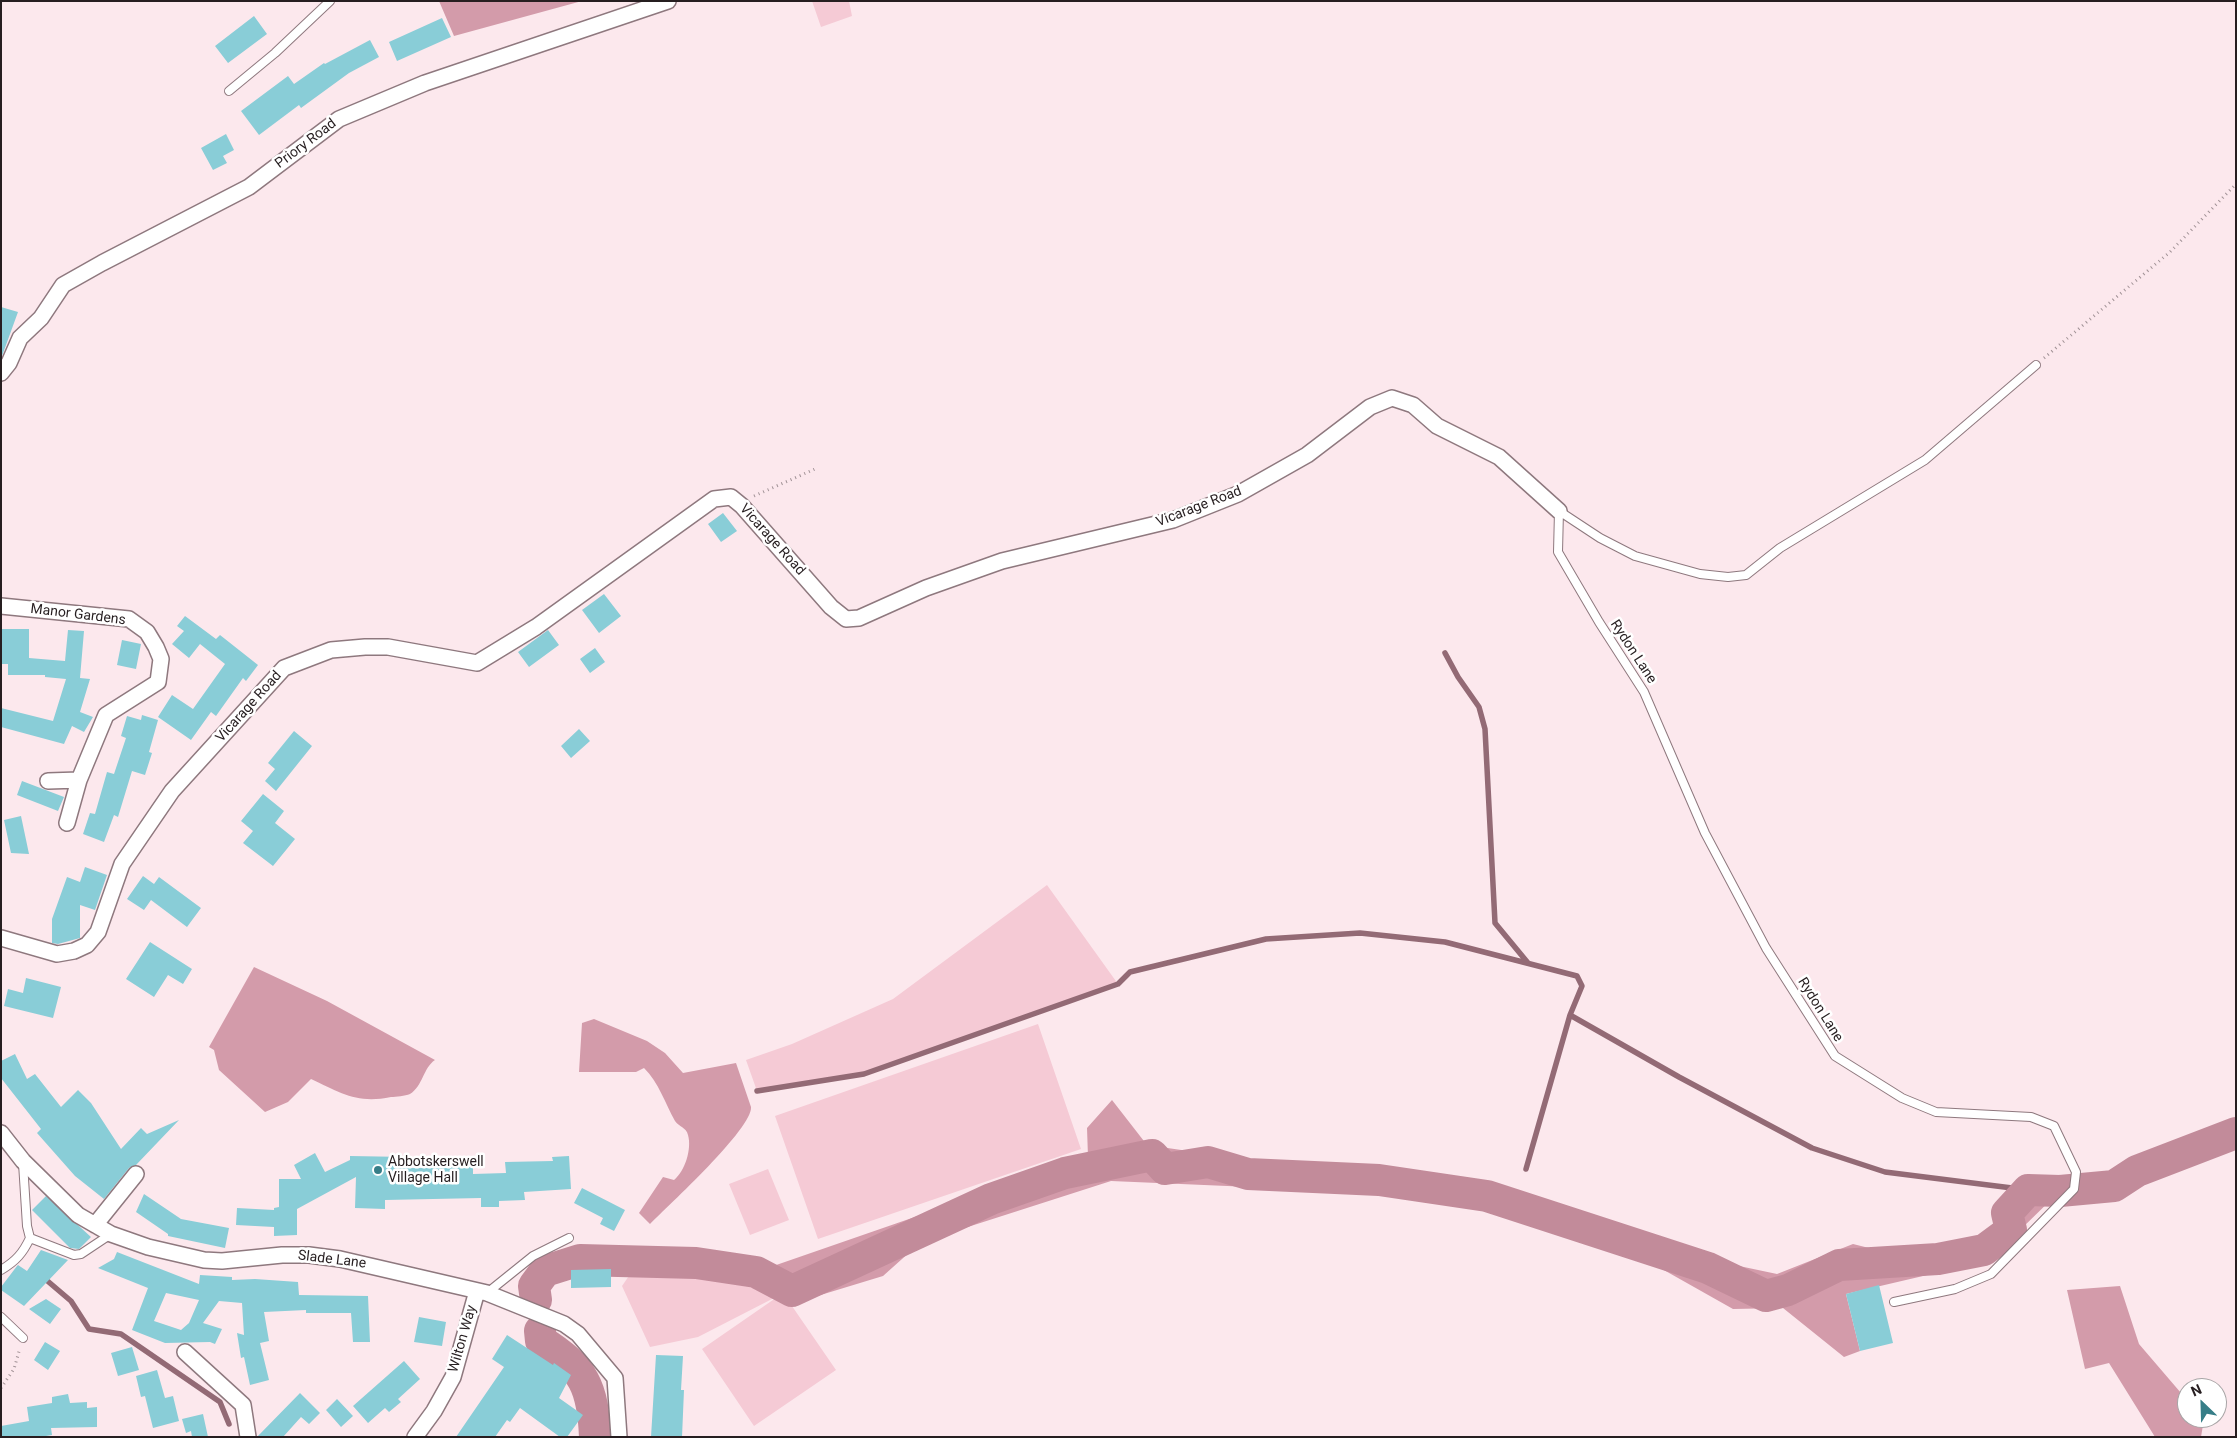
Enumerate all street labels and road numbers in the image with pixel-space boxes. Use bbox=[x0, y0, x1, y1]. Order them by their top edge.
street label: Priory Road bbox=[272, 116, 340, 172]
street label: Vicarage Road bbox=[1154, 483, 1244, 531]
street label: Vicarage Road bbox=[736, 501, 808, 579]
street label: Manor Gardens bbox=[29, 601, 127, 629]
street label: Rydon Lane bbox=[1606, 617, 1660, 687]
street label: Vicarage Road bbox=[213, 668, 285, 746]
street label: Rydon Lane bbox=[1794, 975, 1846, 1045]
street label: Slade Lane bbox=[297, 1247, 367, 1273]
street label: Wilton Way bbox=[445, 1303, 481, 1375]

